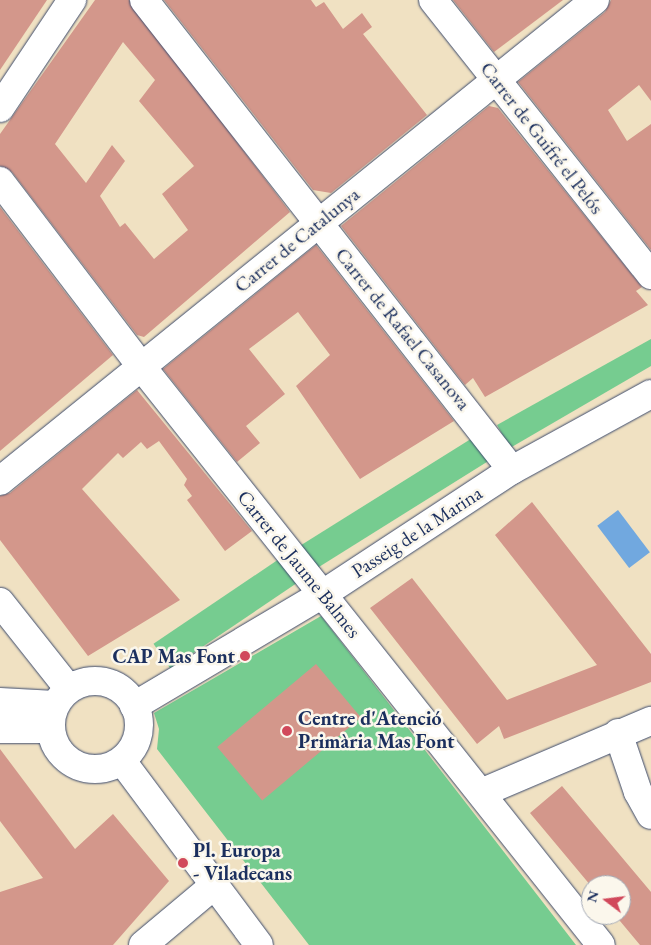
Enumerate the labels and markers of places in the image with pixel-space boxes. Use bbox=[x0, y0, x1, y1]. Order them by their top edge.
place label: CAP Mas Font bbox=[112, 644, 235, 668]
marker: CAP Mas Font bbox=[239, 650, 251, 662]
place label: Centre d'Atenció Primària Mas Font bbox=[298, 707, 454, 754]
marker: Centre d'Atenció Primària Mas Font bbox=[280, 724, 294, 738]
place label: Pl. Europa - Viladecans bbox=[193, 839, 292, 886]
marker: Pl. Europa - Viladecans bbox=[177, 857, 189, 869]

